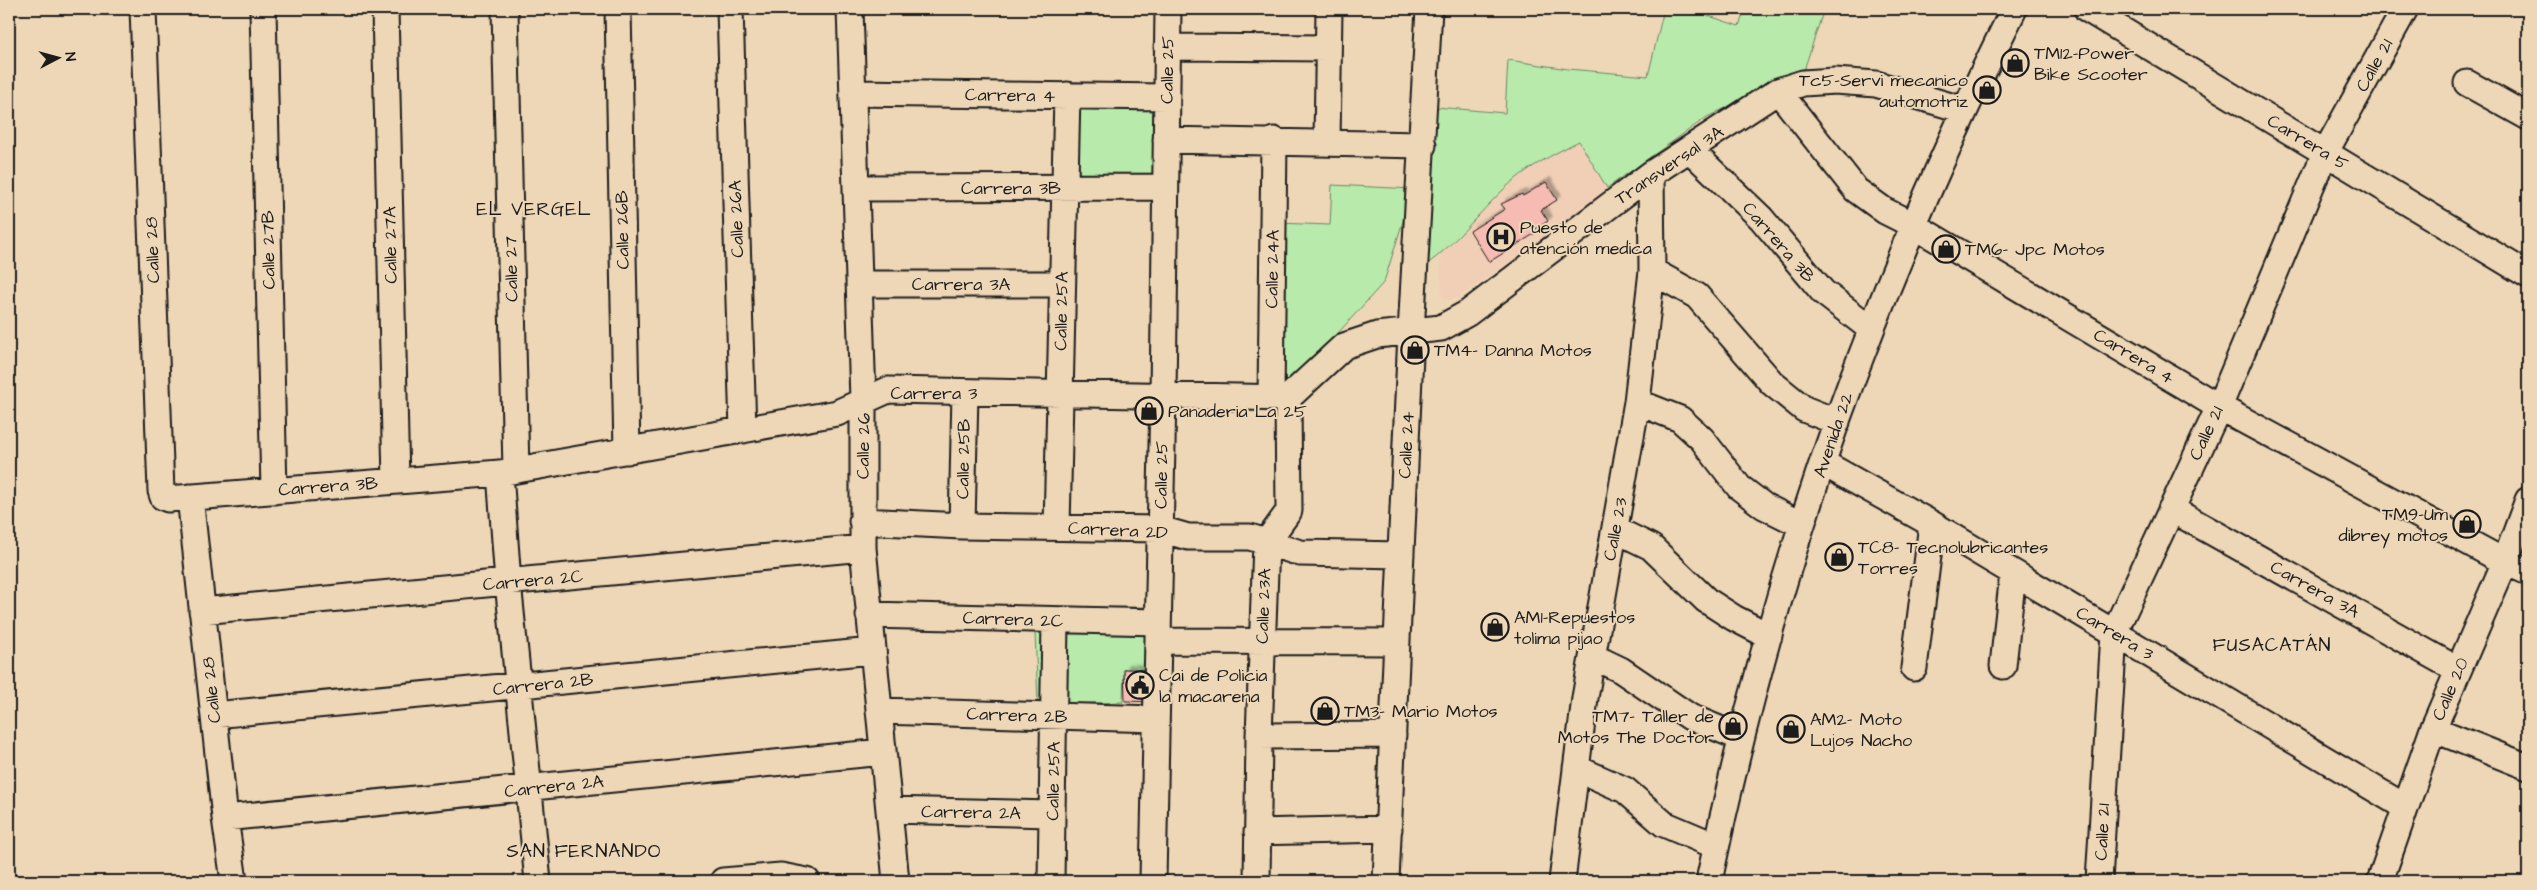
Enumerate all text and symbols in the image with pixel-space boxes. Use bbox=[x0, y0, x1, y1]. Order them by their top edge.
north arrow bbox=[32, 32, 82, 82]
street label: Calle 21 bbox=[2350, 34, 2399, 96]
street label: Calle 25 bbox=[1154, 36, 1181, 104]
place label: TM12-Power Bike Scooter bbox=[2034, 41, 2148, 87]
shop icon: TM12-Power Bike Scooter bbox=[2000, 48, 2030, 78]
text: N bbox=[60, 51, 80, 62]
place label: Tc5-Servi mecanico automotriz bbox=[1799, 68, 1968, 114]
shop icon: Tc5-Servi mecanico automotriz bbox=[1972, 75, 2002, 105]
street label: Carrera 4 bbox=[965, 82, 1055, 109]
street label: Carrera 5 bbox=[2262, 108, 2353, 177]
street label: Transversal 3A bbox=[1610, 119, 1729, 211]
street label: Carrera 3B bbox=[961, 176, 1061, 201]
street label: Calle 26A bbox=[723, 179, 750, 258]
street label: Calle 26B bbox=[609, 190, 636, 270]
district label: EL VERGEL bbox=[476, 196, 592, 223]
street label: Carrera 3B bbox=[1736, 196, 1821, 288]
street label: Calle 27A bbox=[377, 206, 404, 284]
street label: Calle 27B bbox=[255, 210, 282, 290]
place label: Puesto de atención medica bbox=[1520, 215, 1652, 261]
street label: Calle 28 bbox=[139, 216, 166, 284]
hospital icon: Puesto de atención medica bbox=[1486, 222, 1516, 252]
street label: Calle 24A bbox=[1259, 229, 1286, 309]
shop icon: TM6- Jpc Motos bbox=[1931, 234, 1961, 264]
street label: Calle 27 bbox=[498, 236, 525, 302]
place label: TM6- Jpc Motos bbox=[1965, 237, 2105, 262]
street label: Calle 25A bbox=[1048, 271, 1075, 351]
street label: Carrera 3A bbox=[912, 272, 1011, 297]
street label: Carrera 4 bbox=[2089, 323, 2179, 390]
shop icon: TM4- Danna Motos bbox=[1400, 335, 1430, 365]
place label: TM4- Danna Motos bbox=[1434, 338, 1592, 363]
street label: Carrera 3 bbox=[891, 381, 977, 406]
street label: Avenida 22 bbox=[1807, 389, 1860, 481]
shop icon: Panaderia La 25 bbox=[1134, 396, 1164, 426]
place label: Panaderia La 25 bbox=[1168, 399, 1307, 424]
street label: Calle 21 bbox=[2183, 402, 2230, 464]
street label: Calle 24 bbox=[1392, 411, 1421, 479]
street label: Calle 26 bbox=[850, 413, 877, 479]
street label: Calle 25B bbox=[950, 418, 977, 499]
street label: Calle 25 bbox=[1148, 441, 1175, 509]
street label: Carrera 3B bbox=[277, 471, 379, 502]
street label: Calle 23 bbox=[1597, 495, 1634, 563]
place label: TM9-Um dibrey motos bbox=[2339, 502, 2448, 549]
shop icon: TM9-Um dibrey motos bbox=[2452, 509, 2482, 539]
street label: Carrera 2D bbox=[1067, 515, 1169, 546]
place label: TC8- Tecnolubricantes Torres bbox=[1858, 535, 2048, 581]
shop icon: TC8- Tecnolubricantes Torres bbox=[1824, 542, 1854, 572]
street label: Carrera 3A bbox=[2266, 555, 2364, 624]
street label: Carrera 2C bbox=[482, 564, 585, 597]
street label: Calle 23A bbox=[1250, 567, 1277, 644]
street label: Carrera 3 bbox=[2071, 600, 2158, 667]
street label: Carrera 2C bbox=[962, 605, 1064, 634]
place label: AM1-Repuestos tolima pijao bbox=[1514, 605, 1635, 651]
shop icon: AM1-Repuestos tolima pijao bbox=[1480, 612, 1510, 642]
district label: FUSACATÁN bbox=[2213, 632, 2331, 659]
street label: Calle 20 bbox=[2426, 654, 2475, 725]
street label: Calle 28 bbox=[196, 655, 227, 724]
place label: Cai de Policia la macarena bbox=[1159, 663, 1267, 709]
street label: Carrera 2B bbox=[492, 667, 595, 702]
public building icon: Cai de Policia la macarena bbox=[1125, 670, 1155, 700]
shop icon: TM3- Mario Motos bbox=[1310, 696, 1340, 726]
place label: TM3- Mario Motos bbox=[1344, 699, 1498, 724]
street label: Carrera 2B bbox=[966, 701, 1068, 730]
place label: TM7- Taller de Motos The Doctor bbox=[1558, 704, 1714, 750]
place label: AM2- Moto Lujos Nacho bbox=[1810, 707, 1912, 753]
shop icon: TM7- Taller de Motos The Doctor bbox=[1718, 711, 1748, 741]
shop icon: AM2- Moto Lujos Nacho bbox=[1776, 714, 1806, 744]
street label: Calle 25A bbox=[1040, 741, 1067, 821]
street label: Carrera 2A bbox=[503, 769, 605, 804]
street label: Carrera 2A bbox=[921, 799, 1021, 826]
street label: Calle 21 bbox=[2089, 803, 2116, 861]
district label: SAN FERNANDO bbox=[507, 838, 661, 865]

